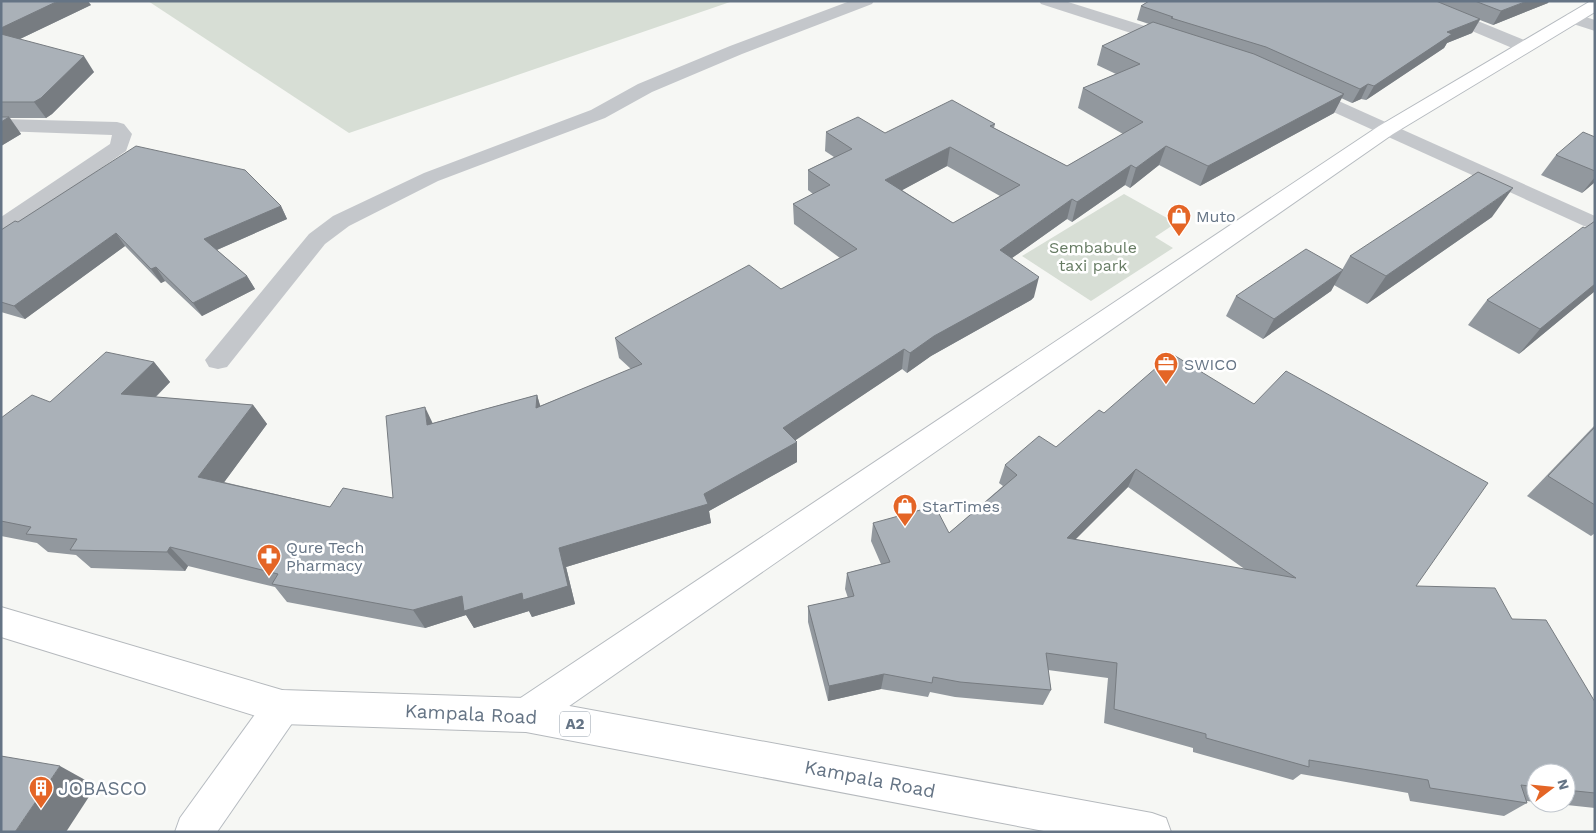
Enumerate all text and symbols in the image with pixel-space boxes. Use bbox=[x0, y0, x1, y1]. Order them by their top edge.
shop icon: Muto bbox=[1166, 203, 1192, 237]
place label: Muto bbox=[1196, 207, 1236, 226]
park label: Sembabule taxi park bbox=[1049, 238, 1137, 275]
office icon: SWICO bbox=[1153, 351, 1179, 385]
place label: SWICO bbox=[1184, 355, 1237, 374]
shop icon: StarTimes bbox=[892, 493, 918, 527]
place label: StarTimes bbox=[922, 497, 1000, 516]
place label: Qure Tech Pharmacy bbox=[286, 538, 364, 575]
pharmacy icon: Qure Tech Pharmacy bbox=[256, 543, 282, 577]
street label: Kampala Road bbox=[404, 699, 538, 729]
road number: A2 bbox=[560, 712, 590, 736]
street label: Kampala Road bbox=[803, 755, 937, 803]
north arrow bbox=[1526, 763, 1576, 813]
building icon: JOBASCO bbox=[28, 775, 54, 809]
place label: JOBASCO bbox=[58, 777, 147, 800]
text: N bbox=[1554, 777, 1573, 792]

